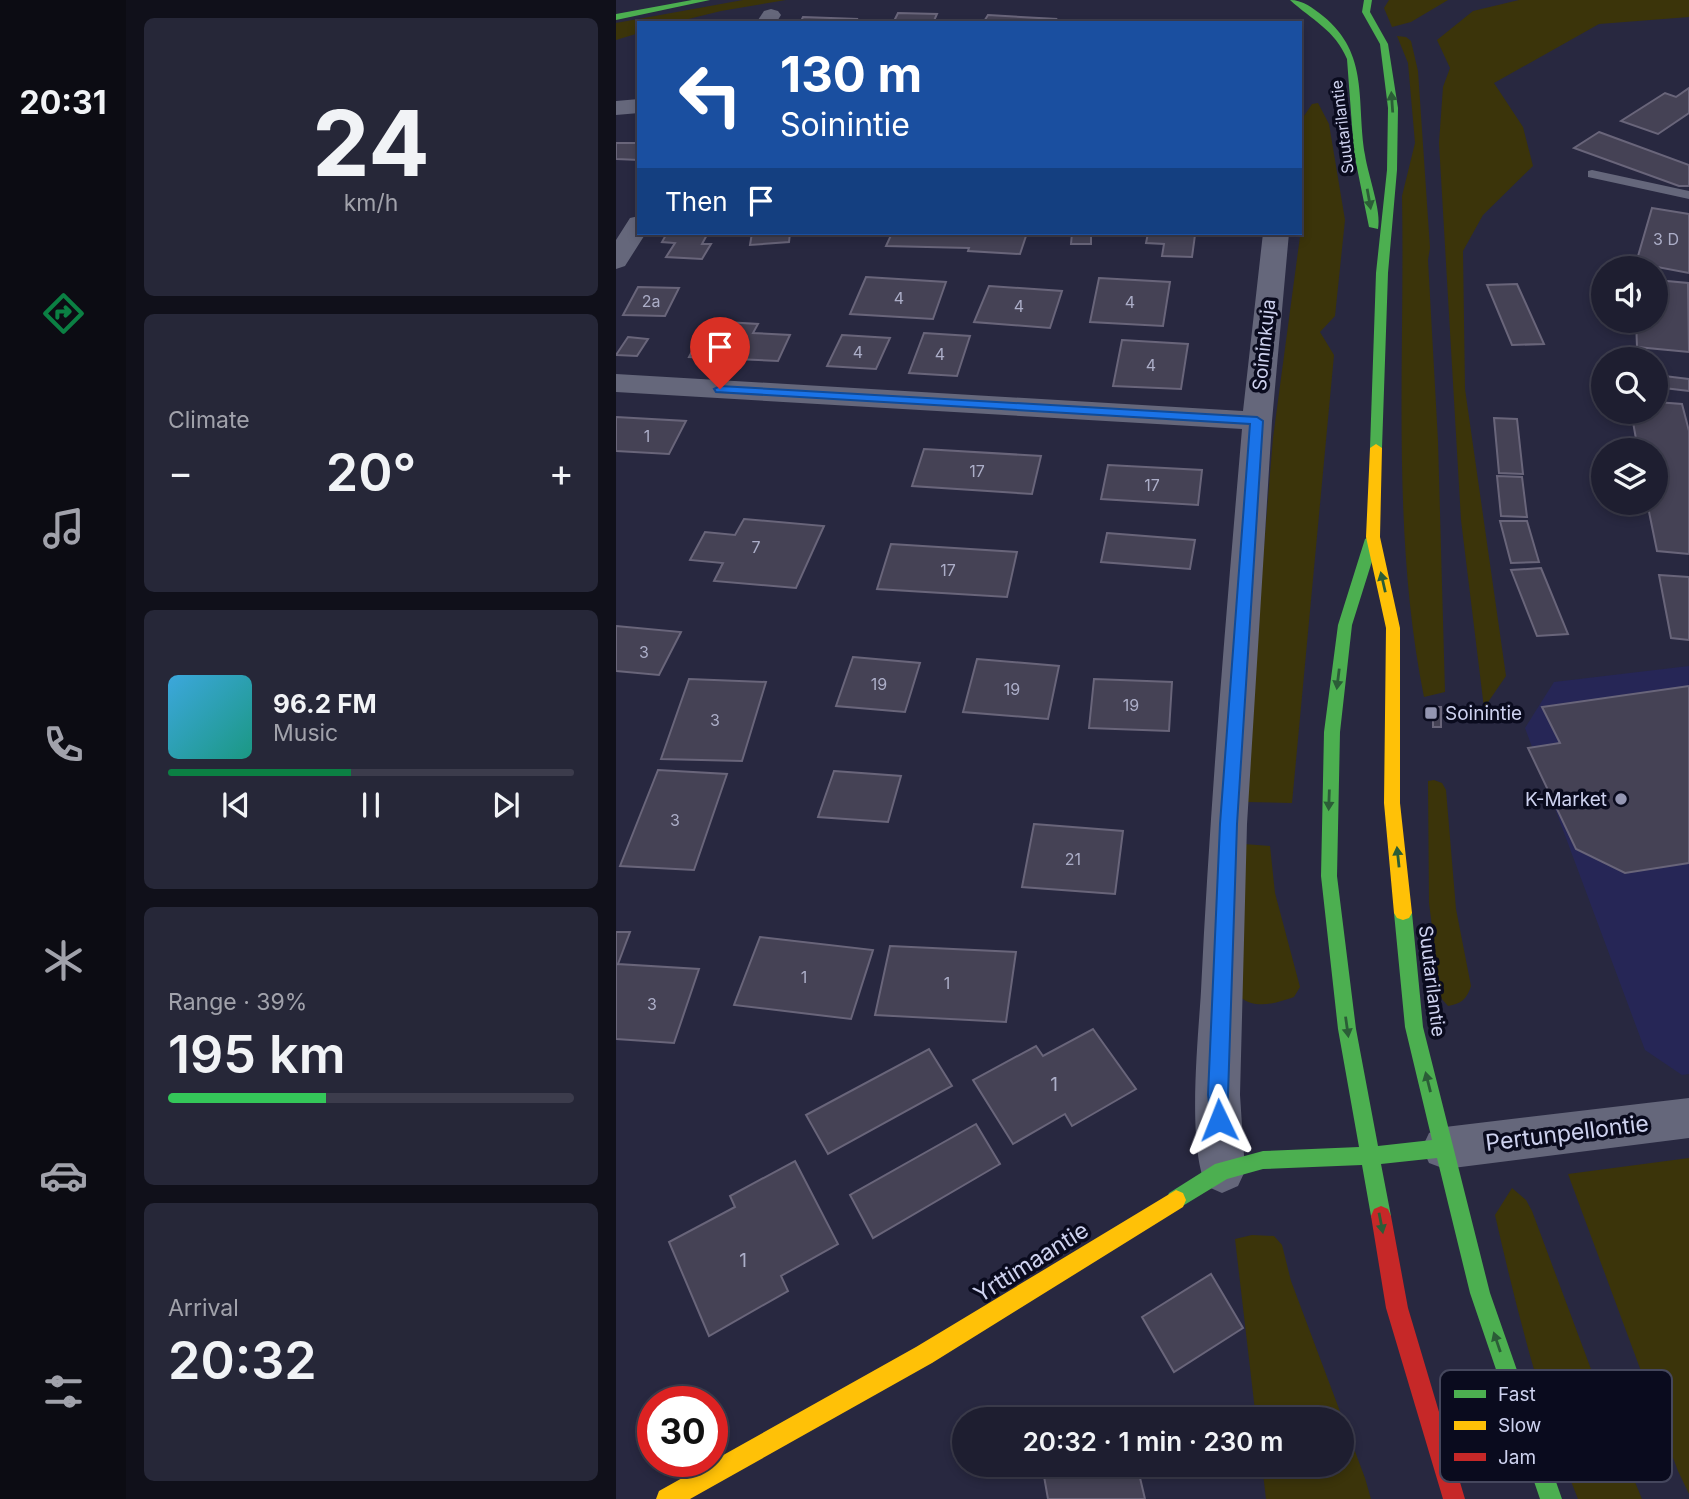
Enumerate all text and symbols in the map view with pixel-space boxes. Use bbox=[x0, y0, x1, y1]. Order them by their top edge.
text: 130 m bbox=[780, 45, 922, 104]
icon: left bbox=[665, 49, 756, 140]
street label: Suutarilantie bbox=[1326, 79, 1358, 175]
text: 20:31 bbox=[20, 83, 106, 122]
text: 24 bbox=[312, 88, 430, 198]
one-way arrow bbox=[1386, 91, 1397, 113]
text: Soinintie bbox=[780, 105, 910, 144]
icon: arrive bbox=[742, 182, 780, 220]
text: Then bbox=[665, 186, 728, 217]
text: km/h bbox=[344, 189, 398, 217]
one-way arrow bbox=[1364, 189, 1375, 211]
house number: 3 D bbox=[1653, 229, 1679, 249]
map controls bbox=[1591, 256, 1668, 515]
button: sound bbox=[1591, 256, 1668, 333]
house number: 4 bbox=[894, 288, 904, 308]
icon: directions bbox=[39, 289, 88, 338]
house number: 2a bbox=[642, 291, 660, 311]
house number: 4 bbox=[1125, 292, 1135, 312]
house number: 4 bbox=[1014, 296, 1024, 316]
street label: Soininkuja bbox=[1248, 298, 1280, 392]
pin bbox=[690, 317, 750, 389]
icon: arrive bbox=[701, 328, 739, 366]
house number: 4 bbox=[853, 342, 863, 362]
house number: 4 bbox=[935, 344, 945, 364]
button: search bbox=[1591, 347, 1668, 424]
house number: 4 bbox=[1146, 355, 1156, 375]
text: Climate bbox=[168, 406, 250, 434]
house number: 1 bbox=[644, 426, 650, 446]
button: layers bbox=[1591, 438, 1668, 515]
text: 20° bbox=[326, 441, 416, 504]
text: − bbox=[168, 449, 193, 495]
text: + bbox=[549, 449, 574, 495]
house number: 17 bbox=[969, 461, 985, 481]
house number: 17 bbox=[1144, 475, 1160, 495]
icon: music bbox=[39, 504, 88, 553]
house number: 7 bbox=[751, 537, 761, 557]
house number: 17 bbox=[940, 560, 956, 580]
one-way arrow bbox=[1377, 571, 1388, 593]
house number: 3 bbox=[639, 642, 649, 662]
one-way arrow bbox=[1333, 668, 1344, 690]
house number: 19 bbox=[871, 674, 887, 694]
house number: 19 bbox=[1004, 679, 1020, 699]
text: 96.2 FM bbox=[273, 688, 377, 719]
house number: 19 bbox=[1123, 695, 1139, 715]
place label: Soinintie bbox=[1445, 702, 1522, 725]
marker: Soinintie bbox=[1423, 705, 1439, 721]
house number: 3 bbox=[710, 710, 720, 730]
text: Music bbox=[273, 719, 338, 747]
icon: phone bbox=[39, 720, 88, 769]
icon: previous bbox=[217, 786, 255, 824]
icon: pause bbox=[352, 786, 390, 824]
icon: next bbox=[487, 786, 525, 824]
place label: K-Market bbox=[1525, 788, 1607, 811]
one-way arrow bbox=[1324, 790, 1335, 812]
marker: K-Market bbox=[1613, 791, 1629, 807]
house number: 3 bbox=[670, 810, 680, 830]
one-way arrow bbox=[1392, 846, 1403, 868]
house number: 21 bbox=[1065, 849, 1081, 869]
street label: Suutarilantie bbox=[1414, 924, 1450, 1038]
icon: climate bbox=[39, 936, 88, 985]
house number: 1 bbox=[801, 967, 807, 987]
house number: 1 bbox=[944, 973, 950, 993]
text: Range · 39% bbox=[168, 988, 307, 1016]
house number: 3 bbox=[647, 994, 657, 1014]
one-way arrow bbox=[1342, 1016, 1353, 1038]
text: 195 km bbox=[168, 1023, 345, 1086]
one-way arrow bbox=[1422, 1071, 1433, 1093]
house number: 1 bbox=[1050, 1073, 1058, 1096]
position arrow bbox=[1182, 1083, 1256, 1157]
street label: Pertunpellontie bbox=[1484, 1109, 1650, 1157]
icon: car bbox=[39, 1151, 88, 1200]
one-way arrow bbox=[1376, 1212, 1387, 1234]
street label: Yrttimaantie bbox=[969, 1216, 1093, 1308]
house number: 1 bbox=[739, 1249, 747, 1272]
text: Arrival bbox=[168, 1294, 239, 1322]
text: 20:32 bbox=[168, 1329, 317, 1392]
one-way arrow bbox=[1491, 1331, 1502, 1352]
icon: filters bbox=[39, 1367, 88, 1416]
legend bbox=[1440, 1370, 1672, 1482]
text: Fast bbox=[1498, 1383, 1536, 1406]
speed limit sign: 30 bbox=[637, 1386, 728, 1477]
text: Slow bbox=[1498, 1414, 1541, 1437]
text: 20:32 · 1 min · 230 m bbox=[1023, 1426, 1283, 1457]
text: Jam bbox=[1498, 1446, 1536, 1469]

